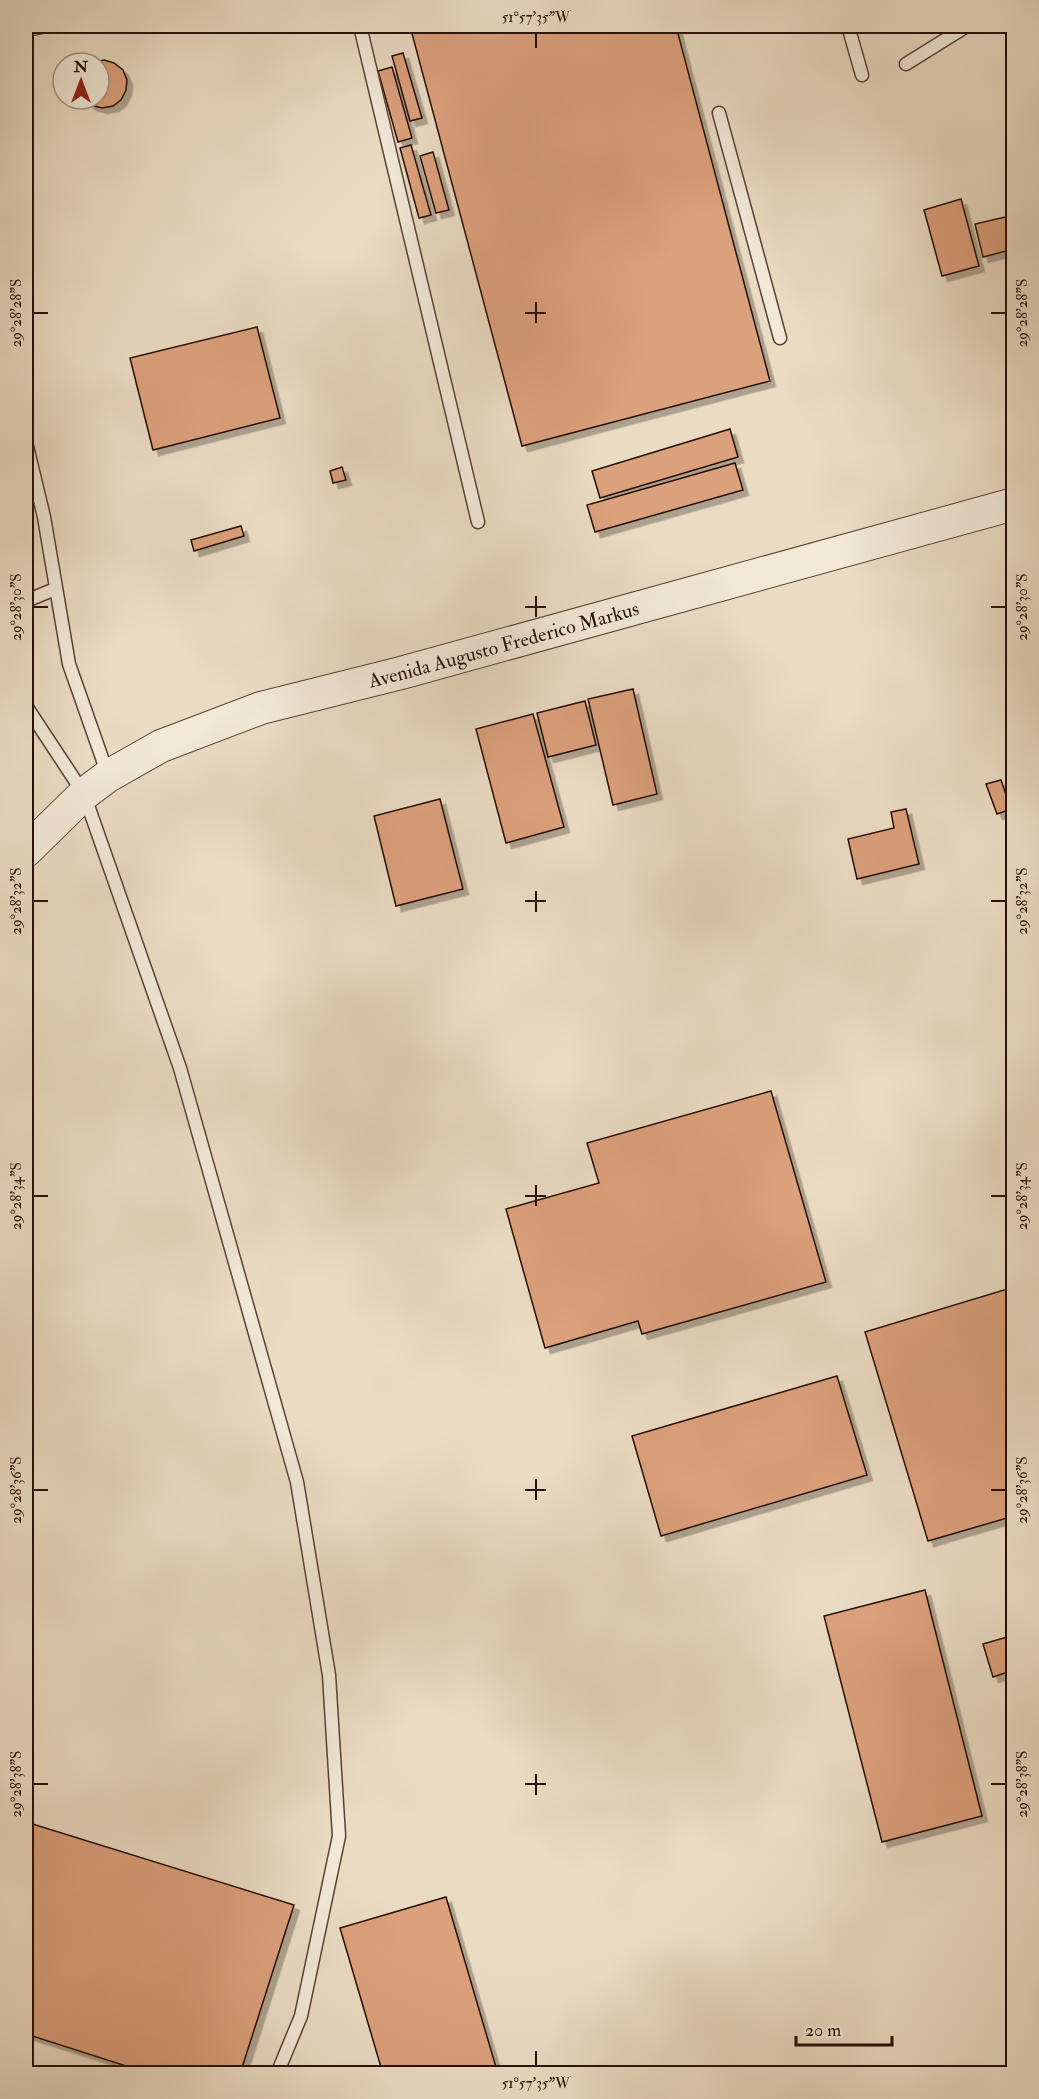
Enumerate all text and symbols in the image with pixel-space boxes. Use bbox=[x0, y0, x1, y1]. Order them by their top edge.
text: 51°57'35"W bbox=[502, 8, 571, 27]
north arrow bbox=[51, 51, 111, 111]
text: N bbox=[73, 57, 89, 77]
text: 29°28'28"S bbox=[7, 279, 26, 347]
text: 29°28'28"S bbox=[1013, 279, 1032, 347]
text: 29°28'30"S bbox=[7, 573, 26, 641]
text: 29°28'30"S bbox=[1013, 573, 1032, 641]
street label: Avenida Augusto Frederico Markus bbox=[365, 595, 642, 693]
text: 29°28'32"S bbox=[7, 867, 26, 935]
text: 29°28'32"S bbox=[1013, 867, 1032, 935]
text: 29°28'34"S bbox=[7, 1162, 26, 1230]
text: 29°28'34"S bbox=[1013, 1162, 1032, 1230]
text: 29°28'36"S bbox=[7, 1456, 26, 1524]
text: 29°28'36"S bbox=[1013, 1456, 1032, 1524]
text: 29°28'38"S bbox=[7, 1751, 26, 1817]
text: 29°28'38"S bbox=[1013, 1751, 1032, 1817]
scale bar bbox=[796, 2009, 892, 2047]
text: 20 m bbox=[805, 2019, 841, 2042]
text: 51°57'35"W bbox=[502, 2074, 571, 2093]

